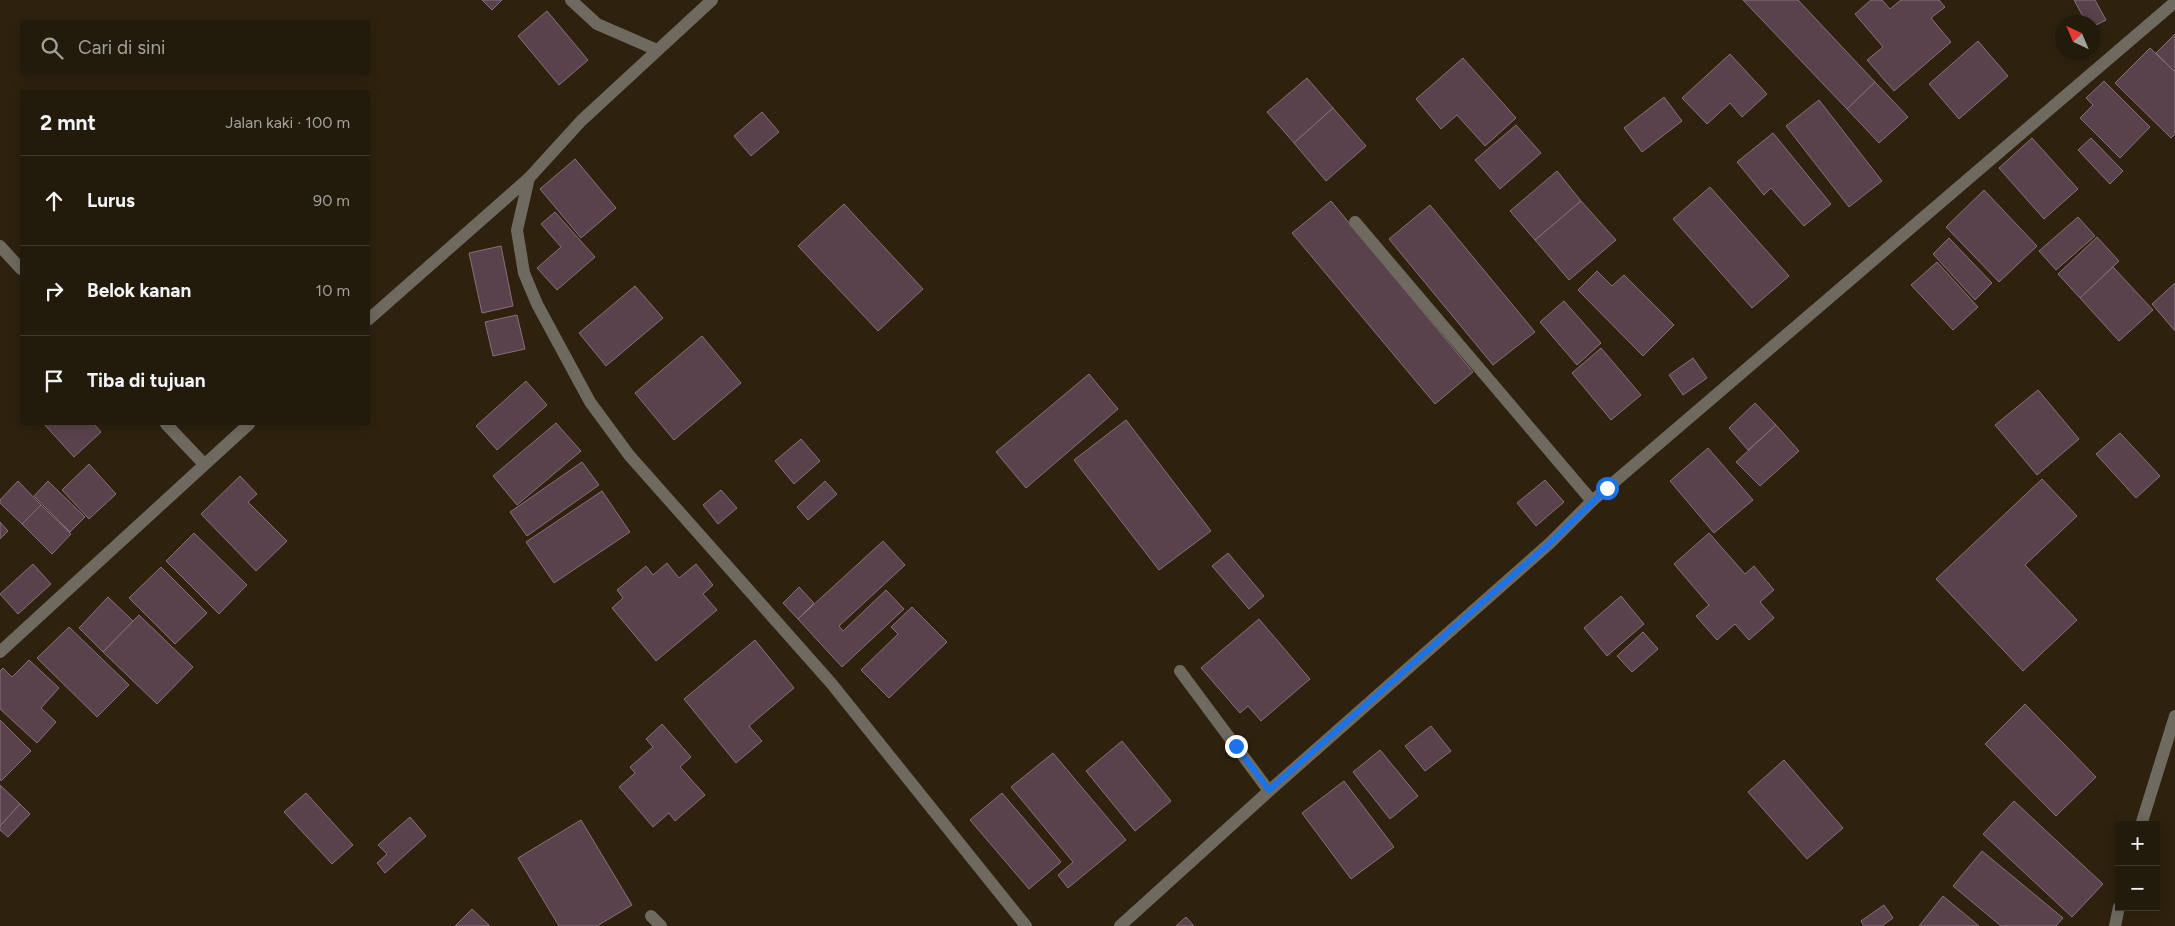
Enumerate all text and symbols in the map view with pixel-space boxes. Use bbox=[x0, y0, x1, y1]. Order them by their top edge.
north arrow bbox=[2055, 15, 2100, 60]
search box bbox=[20, 20, 370, 75]
icon: search bbox=[38, 34, 66, 62]
text: Cari di sini bbox=[78, 36, 165, 59]
text: 2 mnt bbox=[40, 110, 96, 135]
text: Jalan kaki · 100 m bbox=[225, 113, 350, 132]
icon: ahead bbox=[40, 187, 68, 215]
text: Lurus bbox=[87, 189, 135, 212]
text: 90 m bbox=[313, 191, 350, 210]
icon: right bbox=[40, 277, 68, 305]
text: Belok kanan bbox=[87, 279, 191, 302]
text: 10 m bbox=[316, 281, 350, 300]
icon: arrive bbox=[40, 367, 68, 395]
text: Tiba di tujuan bbox=[87, 369, 206, 392]
route start bbox=[1596, 477, 1619, 500]
route end bbox=[1225, 735, 1248, 758]
map controls bbox=[2115, 821, 2160, 911]
button: + bbox=[2115, 821, 2160, 866]
button: − bbox=[2115, 866, 2160, 911]

